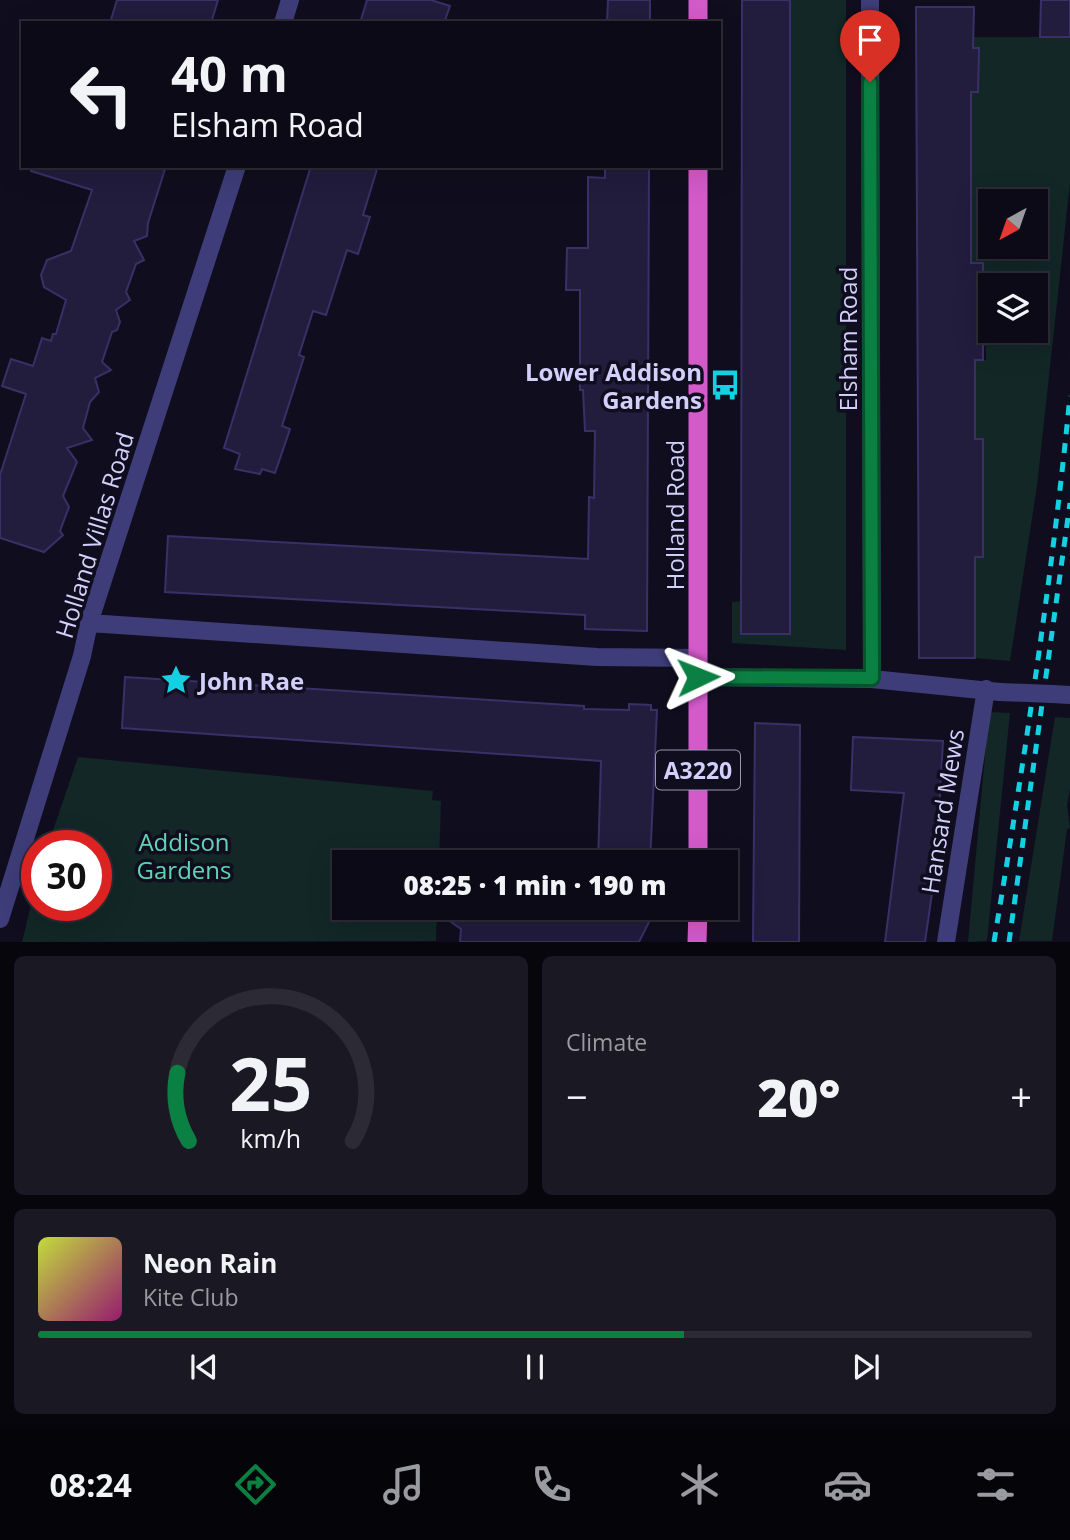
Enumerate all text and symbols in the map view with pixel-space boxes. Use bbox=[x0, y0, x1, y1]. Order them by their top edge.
pin bbox=[840, 10, 900, 82]
icon: arrive bbox=[851, 21, 889, 59]
text: 40 m bbox=[171, 40, 288, 106]
icon: left bbox=[56, 49, 147, 140]
text: Elsham Road bbox=[171, 103, 364, 146]
north arrow bbox=[978, 189, 1048, 259]
map controls bbox=[978, 189, 1048, 343]
street label: Elsham Road bbox=[831, 267, 864, 411]
button: layers bbox=[978, 273, 1048, 343]
place label: Lower Addison Gardens bbox=[525, 355, 702, 416]
bus stop icon: Lower Addison Gardens bbox=[708, 368, 742, 402]
street label: Holland Villas Road bbox=[47, 428, 141, 642]
street label: Holland Road bbox=[658, 440, 691, 590]
position arrow bbox=[661, 640, 735, 714]
place icon: John Rae bbox=[159, 663, 193, 697]
place label: John Rae bbox=[197, 664, 304, 697]
street label: Hansard Mews bbox=[913, 726, 971, 896]
road number: A3220 bbox=[656, 750, 740, 790]
park label: Addison Gardens bbox=[137, 825, 231, 886]
speed limit sign: 30 bbox=[21, 830, 112, 921]
text: 08:25 · 1 min · 190 m bbox=[404, 867, 666, 903]
text: Climate bbox=[566, 1026, 647, 1058]
text: 25 bbox=[229, 1034, 313, 1133]
text: 20° bbox=[758, 1061, 840, 1132]
text: − bbox=[566, 1070, 588, 1122]
text: + bbox=[1010, 1070, 1032, 1122]
text: km/h bbox=[241, 1121, 301, 1155]
text: Neon Rain bbox=[143, 1245, 277, 1281]
text: Kite Club bbox=[143, 1281, 238, 1313]
icon: previous bbox=[185, 1348, 223, 1386]
icon: pause bbox=[516, 1348, 554, 1386]
icon: next bbox=[847, 1348, 885, 1386]
icon: directions bbox=[231, 1460, 280, 1509]
icon: music bbox=[379, 1460, 428, 1509]
icon: phone bbox=[527, 1460, 576, 1509]
icon: climate bbox=[675, 1460, 724, 1509]
icon: car bbox=[823, 1460, 872, 1509]
icon: filters bbox=[971, 1460, 1020, 1509]
text: 08:24 bbox=[50, 1463, 132, 1506]

